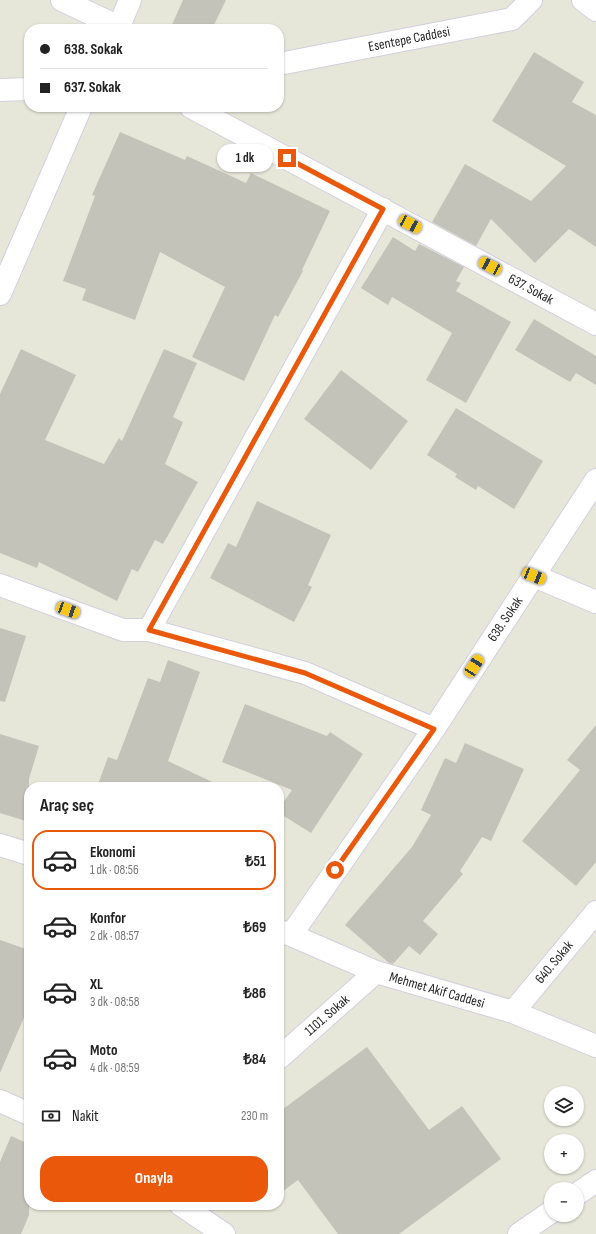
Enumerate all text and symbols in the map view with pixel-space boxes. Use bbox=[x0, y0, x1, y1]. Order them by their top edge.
street label: Esentepe Caddesi bbox=[367, 23, 451, 55]
text: 638. Sokak bbox=[64, 40, 123, 59]
text: 637. Sokak bbox=[64, 78, 121, 97]
callout: 1 dk bbox=[217, 144, 273, 172]
route end bbox=[278, 149, 296, 167]
text: 1 dk bbox=[236, 150, 254, 166]
car bbox=[397, 213, 423, 235]
car bbox=[477, 255, 503, 277]
street label: 637. Sokak bbox=[505, 270, 557, 308]
car bbox=[521, 566, 547, 586]
street label: 638. Sokak bbox=[484, 593, 527, 645]
car bbox=[55, 600, 81, 620]
car bbox=[462, 653, 486, 679]
text: Araç seç bbox=[40, 795, 94, 816]
icon: car bbox=[42, 842, 78, 878]
text: Ekonomi bbox=[90, 843, 135, 862]
text: ₺51 bbox=[245, 852, 266, 871]
route start bbox=[326, 861, 344, 879]
text: 1 dk · 08:56 bbox=[90, 862, 139, 878]
icon: car bbox=[42, 908, 78, 944]
text: Konfor bbox=[90, 909, 126, 928]
text: ₺69 bbox=[243, 918, 266, 937]
text: 2 dk · 08:57 bbox=[90, 928, 139, 944]
street label: 640. Sokak bbox=[531, 937, 577, 987]
street label: Mehmet Akif Caddesi bbox=[387, 968, 487, 1012]
icon: car bbox=[42, 974, 78, 1010]
text: XL bbox=[90, 975, 103, 994]
text: ₺86 bbox=[243, 984, 266, 1003]
street label: 1101. Sokak bbox=[301, 990, 353, 1039]
text: 3 dk · 08:58 bbox=[90, 994, 140, 1010]
icon: car bbox=[42, 1040, 78, 1076]
text: Moto bbox=[90, 1041, 117, 1060]
text: ₺84 bbox=[243, 1050, 266, 1069]
text: 4 dk · 08:59 bbox=[90, 1060, 140, 1076]
map controls bbox=[544, 1086, 584, 1222]
button: layers bbox=[544, 1086, 584, 1126]
icon: cash bbox=[40, 1105, 62, 1127]
text: Nakit bbox=[72, 1107, 99, 1126]
text: 230 m bbox=[241, 1108, 268, 1124]
button: + bbox=[544, 1134, 584, 1174]
button: Onayla bbox=[40, 1156, 268, 1202]
button: − bbox=[544, 1182, 584, 1222]

